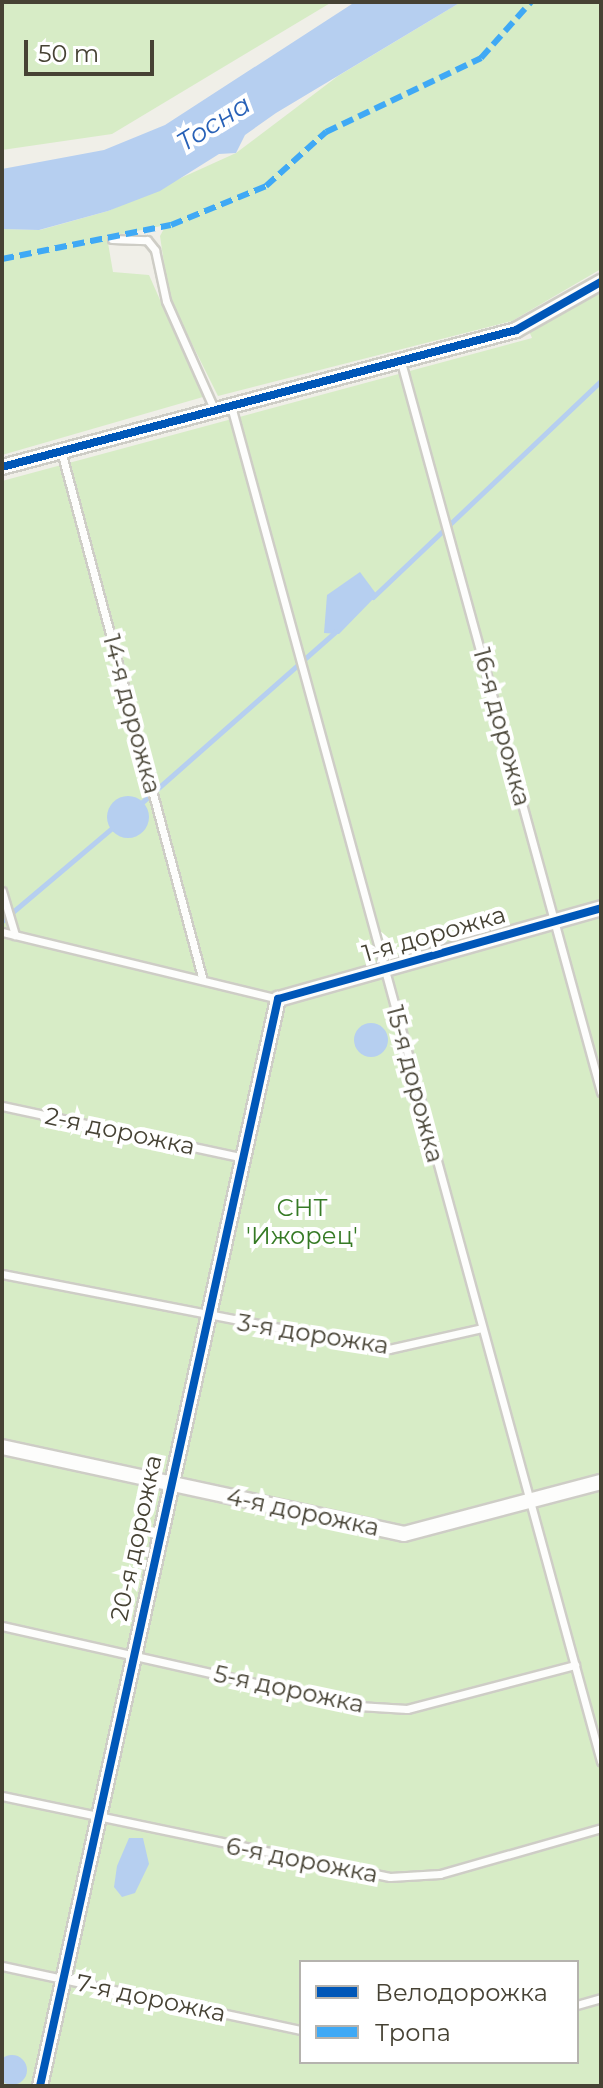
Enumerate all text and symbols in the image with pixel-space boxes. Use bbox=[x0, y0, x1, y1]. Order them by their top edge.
scale bar bbox=[28, 24, 158, 74]
text: 50 m bbox=[38, 39, 99, 68]
water label: Тосна bbox=[171, 89, 257, 159]
street label: 14-я дорожка bbox=[97, 631, 167, 797]
street label: 16-я дорожка bbox=[467, 645, 537, 809]
street label: 1-я дорожка bbox=[359, 900, 509, 968]
street label: 15-я дорожка bbox=[380, 1002, 450, 1166]
street label: 2-я дорожка bbox=[42, 1101, 198, 1161]
park label: СНТ 'Ижорец' bbox=[246, 1194, 358, 1250]
street label: 3-я дорожка bbox=[235, 1308, 391, 1360]
street label: 20-я дорожка bbox=[104, 1452, 168, 1624]
street label: 4-я дорожка bbox=[224, 1482, 382, 1542]
street label: 5-я дорожка bbox=[211, 1659, 367, 1719]
street label: 6-я дорожка bbox=[224, 1831, 380, 1889]
legend bbox=[299, 1960, 579, 2064]
street label: 7-я дорожка bbox=[74, 1968, 228, 2028]
text: Велодорожка bbox=[375, 1978, 548, 2007]
text: Тропа bbox=[375, 2018, 451, 2047]

